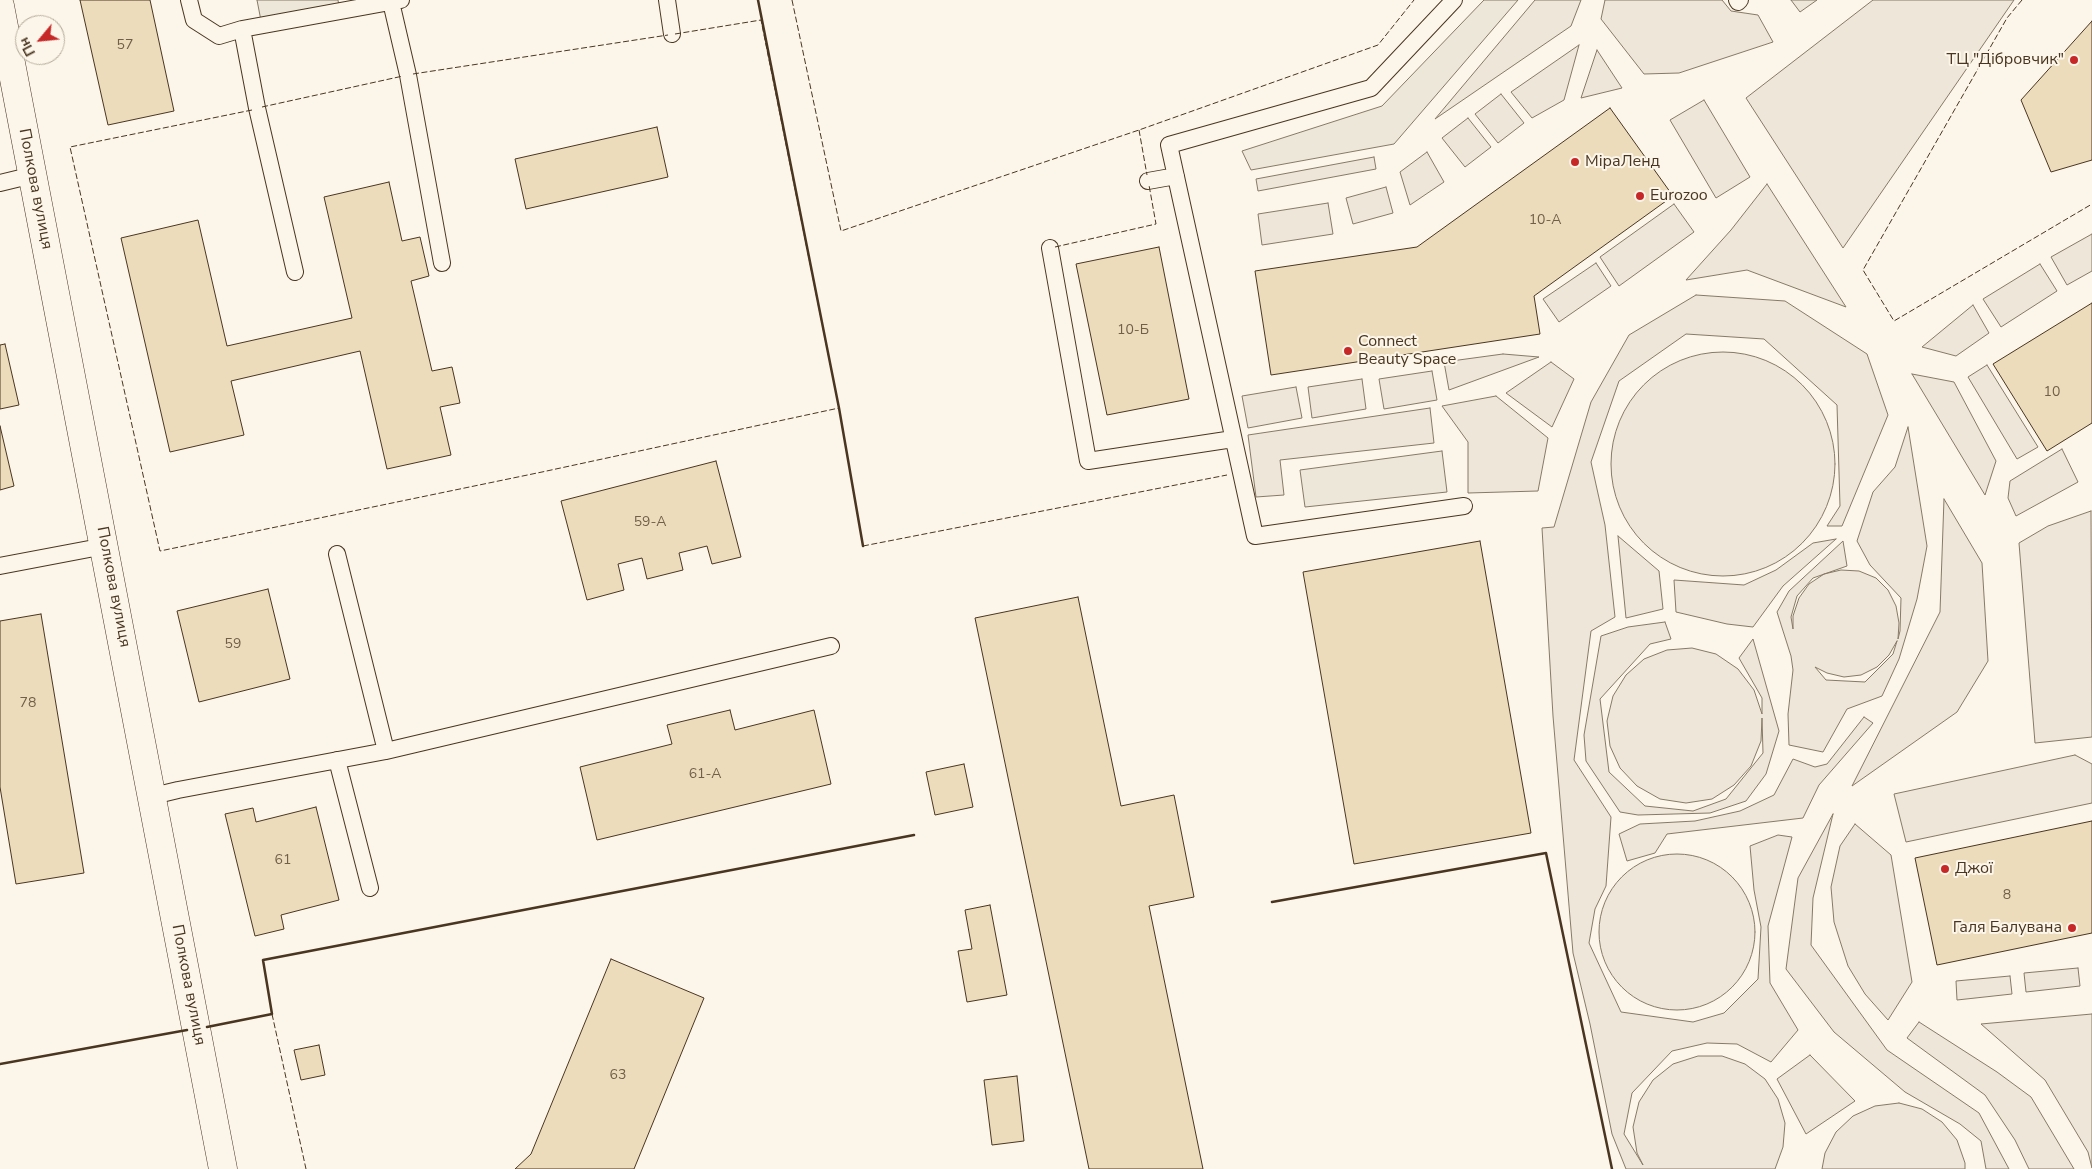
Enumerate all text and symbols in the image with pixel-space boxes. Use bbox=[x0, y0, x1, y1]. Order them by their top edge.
north arrow bbox=[15, 15, 65, 65]
text: Пн bbox=[14, 34, 40, 60]
house number: 57 bbox=[117, 38, 133, 54]
place label: ТЦ "Дібровчик" bbox=[1947, 50, 2064, 70]
marker: ТЦ "Дібровчик" bbox=[2068, 54, 2080, 66]
street label: Полкова вулиця bbox=[14, 127, 56, 251]
place label: МіраЛенд bbox=[1585, 152, 1660, 172]
marker: МіраЛенд bbox=[1569, 156, 1581, 168]
place label: Eurozoo bbox=[1650, 186, 1708, 206]
marker: Eurozoo bbox=[1634, 190, 1646, 202]
house number: 10-А bbox=[1529, 213, 1561, 229]
house number: 10-Б bbox=[1117, 323, 1149, 339]
place label: Connect Beauty Space bbox=[1358, 332, 1456, 370]
marker: Connect Beauty Space bbox=[1342, 345, 1354, 357]
house number: 10 bbox=[2044, 385, 2060, 401]
house number: 59-А bbox=[634, 515, 666, 531]
street label: Полкова вулиця bbox=[92, 525, 134, 649]
house number: 59 bbox=[225, 637, 241, 653]
house number: 78 bbox=[20, 696, 36, 712]
house number: 61-А bbox=[689, 767, 721, 783]
house number: 61 bbox=[275, 853, 291, 869]
place label: Джої bbox=[1955, 859, 1993, 879]
marker: Джої bbox=[1939, 863, 1951, 875]
house number: 8 bbox=[2003, 888, 2011, 904]
place label: Галя Балувана bbox=[1953, 918, 2062, 938]
marker: Галя Балувана bbox=[2066, 922, 2078, 934]
street label: Полкова вулиця bbox=[167, 923, 209, 1047]
house number: 63 bbox=[610, 1068, 626, 1084]

